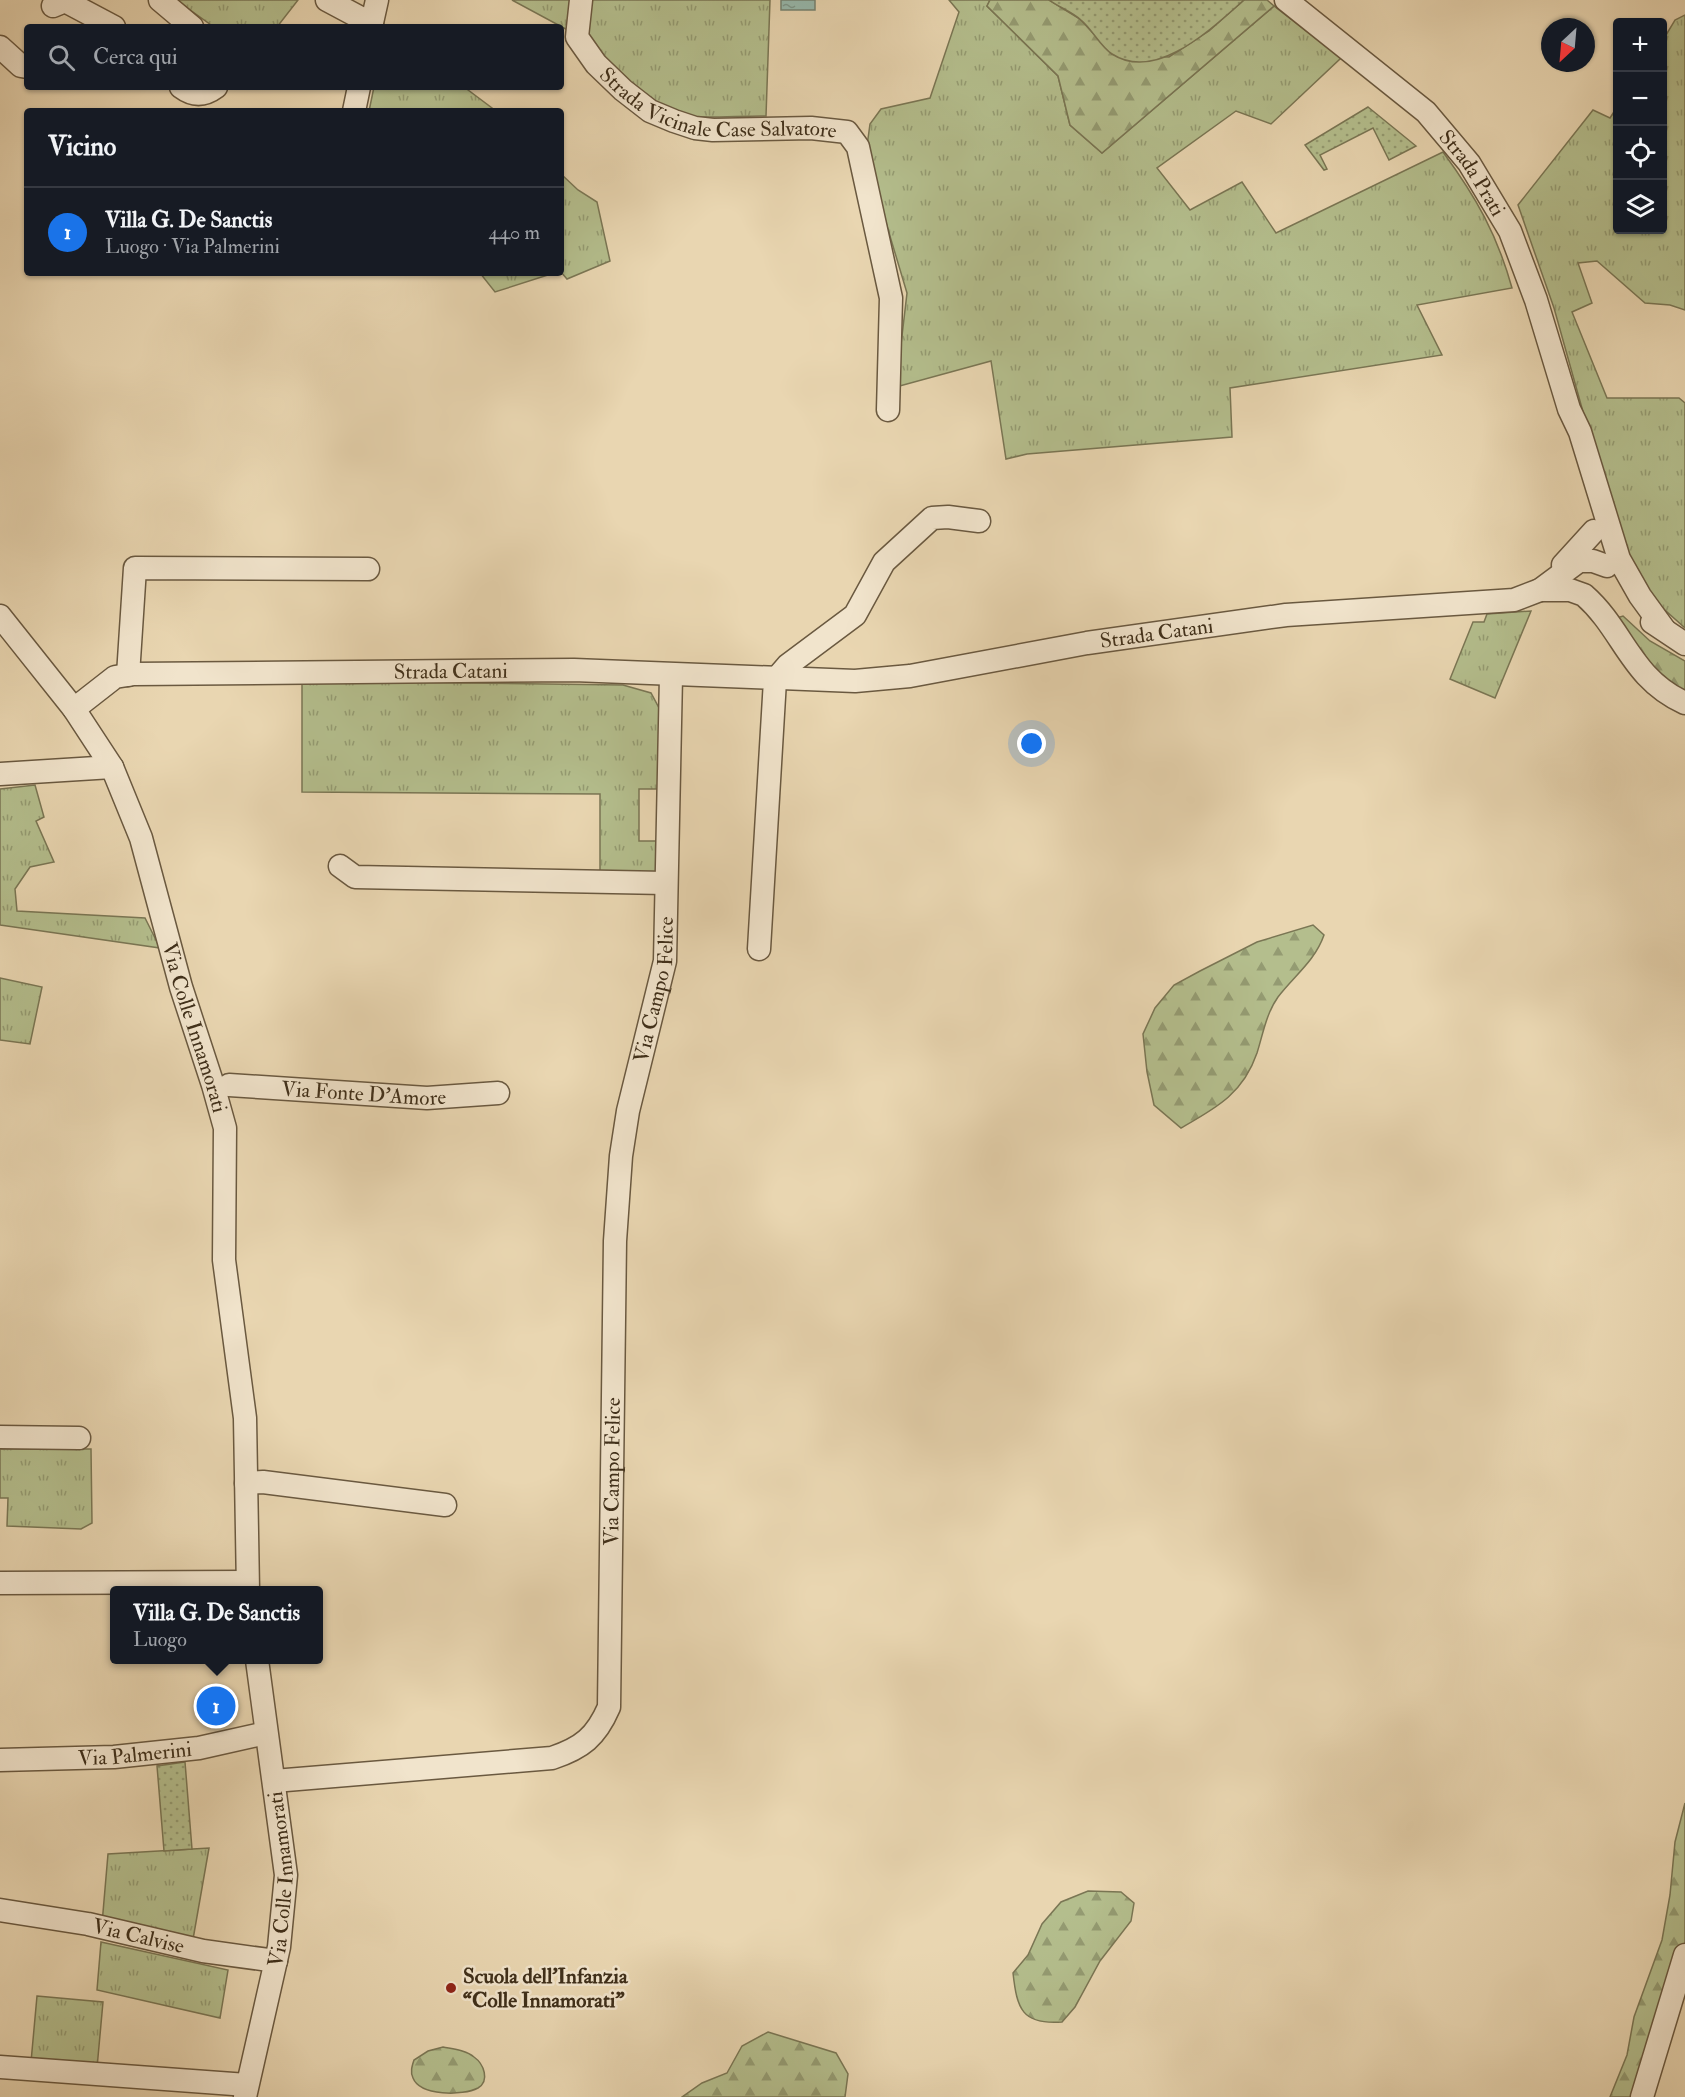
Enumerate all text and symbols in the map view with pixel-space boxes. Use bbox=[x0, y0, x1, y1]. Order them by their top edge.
north arrow bbox=[1541, 18, 1595, 72]
map controls bbox=[1613, 18, 1667, 234]
button: + bbox=[1613, 18, 1667, 72]
search box bbox=[24, 24, 564, 90]
icon: search bbox=[45, 41, 78, 74]
text: Cerca qui bbox=[93, 43, 178, 71]
street label: Strada Vicinale Case Salvatore bbox=[594, 61, 838, 144]
button: − bbox=[1613, 72, 1667, 126]
street label: Strada Prati bbox=[1433, 124, 1512, 221]
button: locate bbox=[1613, 126, 1667, 180]
text: Vicino bbox=[48, 131, 116, 163]
button: layers bbox=[1613, 180, 1667, 234]
text: Villa G. De Sanctis bbox=[105, 206, 272, 234]
text: 1 bbox=[64, 220, 71, 245]
text: 440 m bbox=[488, 220, 540, 245]
text: Luogo · Via Palmerini bbox=[105, 234, 280, 259]
street label: Strada Catani bbox=[1098, 612, 1215, 655]
street label: Strada Catani bbox=[394, 657, 508, 685]
your location bbox=[1017, 729, 1046, 758]
street label: Via Campo Felice bbox=[627, 916, 679, 1065]
street label: Via Colle Innamorati bbox=[156, 940, 234, 1116]
street label: Via Fonte D'Amore bbox=[281, 1075, 447, 1112]
street label: Via Campo Felice bbox=[598, 1397, 626, 1546]
popup bbox=[110, 1586, 323, 1664]
text: Villa G. De Sanctis bbox=[133, 1599, 300, 1627]
text: Luogo bbox=[133, 1627, 187, 1652]
pin: 1 bbox=[196, 1684, 236, 1728]
street label: Via Palmerini bbox=[78, 1735, 193, 1771]
street label: Via Colle Innamorati bbox=[261, 1789, 300, 1970]
street label: Via Calvise bbox=[90, 1912, 187, 1960]
place label: Scuola dell’Infanzia “Colle Innamorati” bbox=[463, 1963, 629, 2014]
marker: Scuola dell’Infanzia “Colle Innamorati” bbox=[444, 1981, 458, 1995]

